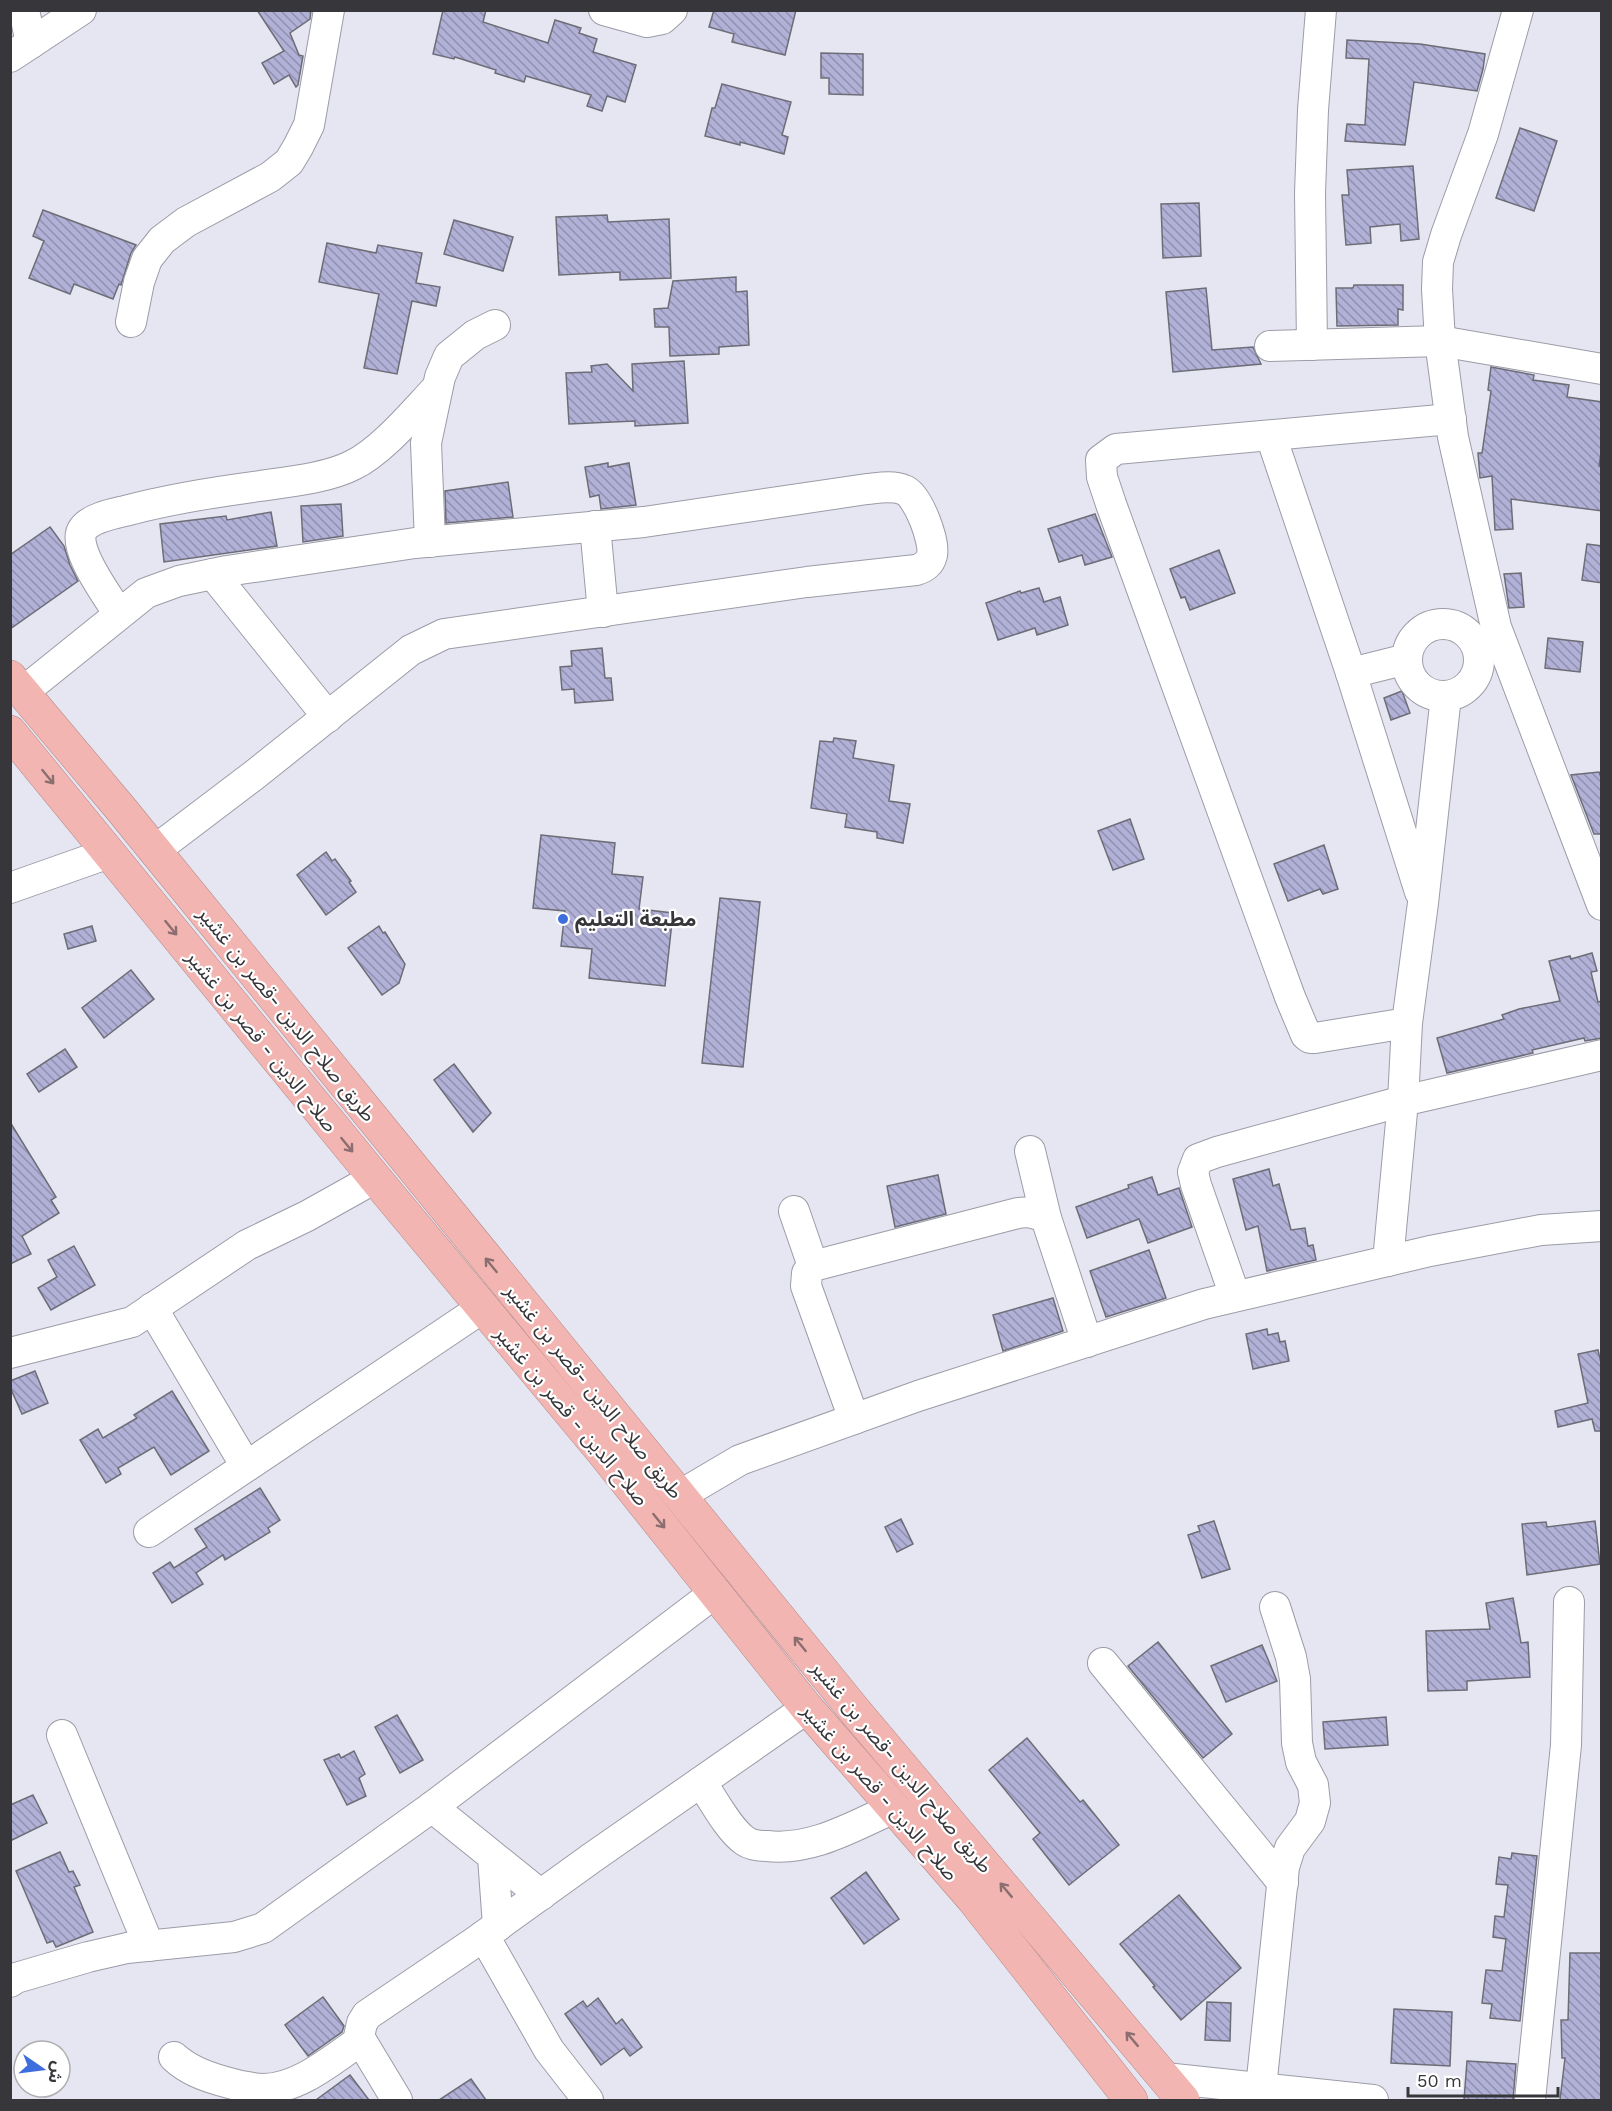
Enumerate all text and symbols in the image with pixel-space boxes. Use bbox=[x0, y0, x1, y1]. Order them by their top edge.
one-way arrow bbox=[41, 769, 54, 785]
street label: طريق صلاح الدين -قصر بن غشير bbox=[190, 901, 381, 1128]
place label: مطبعة التعليم bbox=[575, 907, 696, 934]
marker: مطبعة التعليم bbox=[556, 912, 570, 926]
one-way arrow bbox=[164, 920, 178, 935]
street label: صلاح الدين - قصر بن غشير bbox=[178, 945, 343, 1138]
one-way arrow bbox=[340, 1137, 354, 1152]
one-way arrow bbox=[485, 1257, 498, 1273]
street label: طريق صلاح الدين -قصر بن غشير bbox=[497, 1278, 688, 1505]
street label: صلاح الدين - قصر بن غشير bbox=[487, 1321, 654, 1512]
one-way arrow bbox=[652, 1513, 665, 1529]
one-way arrow bbox=[794, 1636, 807, 1652]
street label: طريق صلاح الدين -قصر بن غشير bbox=[803, 1655, 998, 1880]
street label: صلاح الدين - قصر بن غشير bbox=[794, 1698, 963, 1887]
one-way arrow bbox=[999, 1883, 1013, 1898]
one-way arrow bbox=[1125, 2032, 1139, 2047]
north arrow bbox=[12, 2039, 72, 2099]
text: ش bbox=[44, 2060, 68, 2086]
scale bar bbox=[1408, 2060, 1558, 2098]
text: 50 m bbox=[1417, 2070, 1462, 2091]

